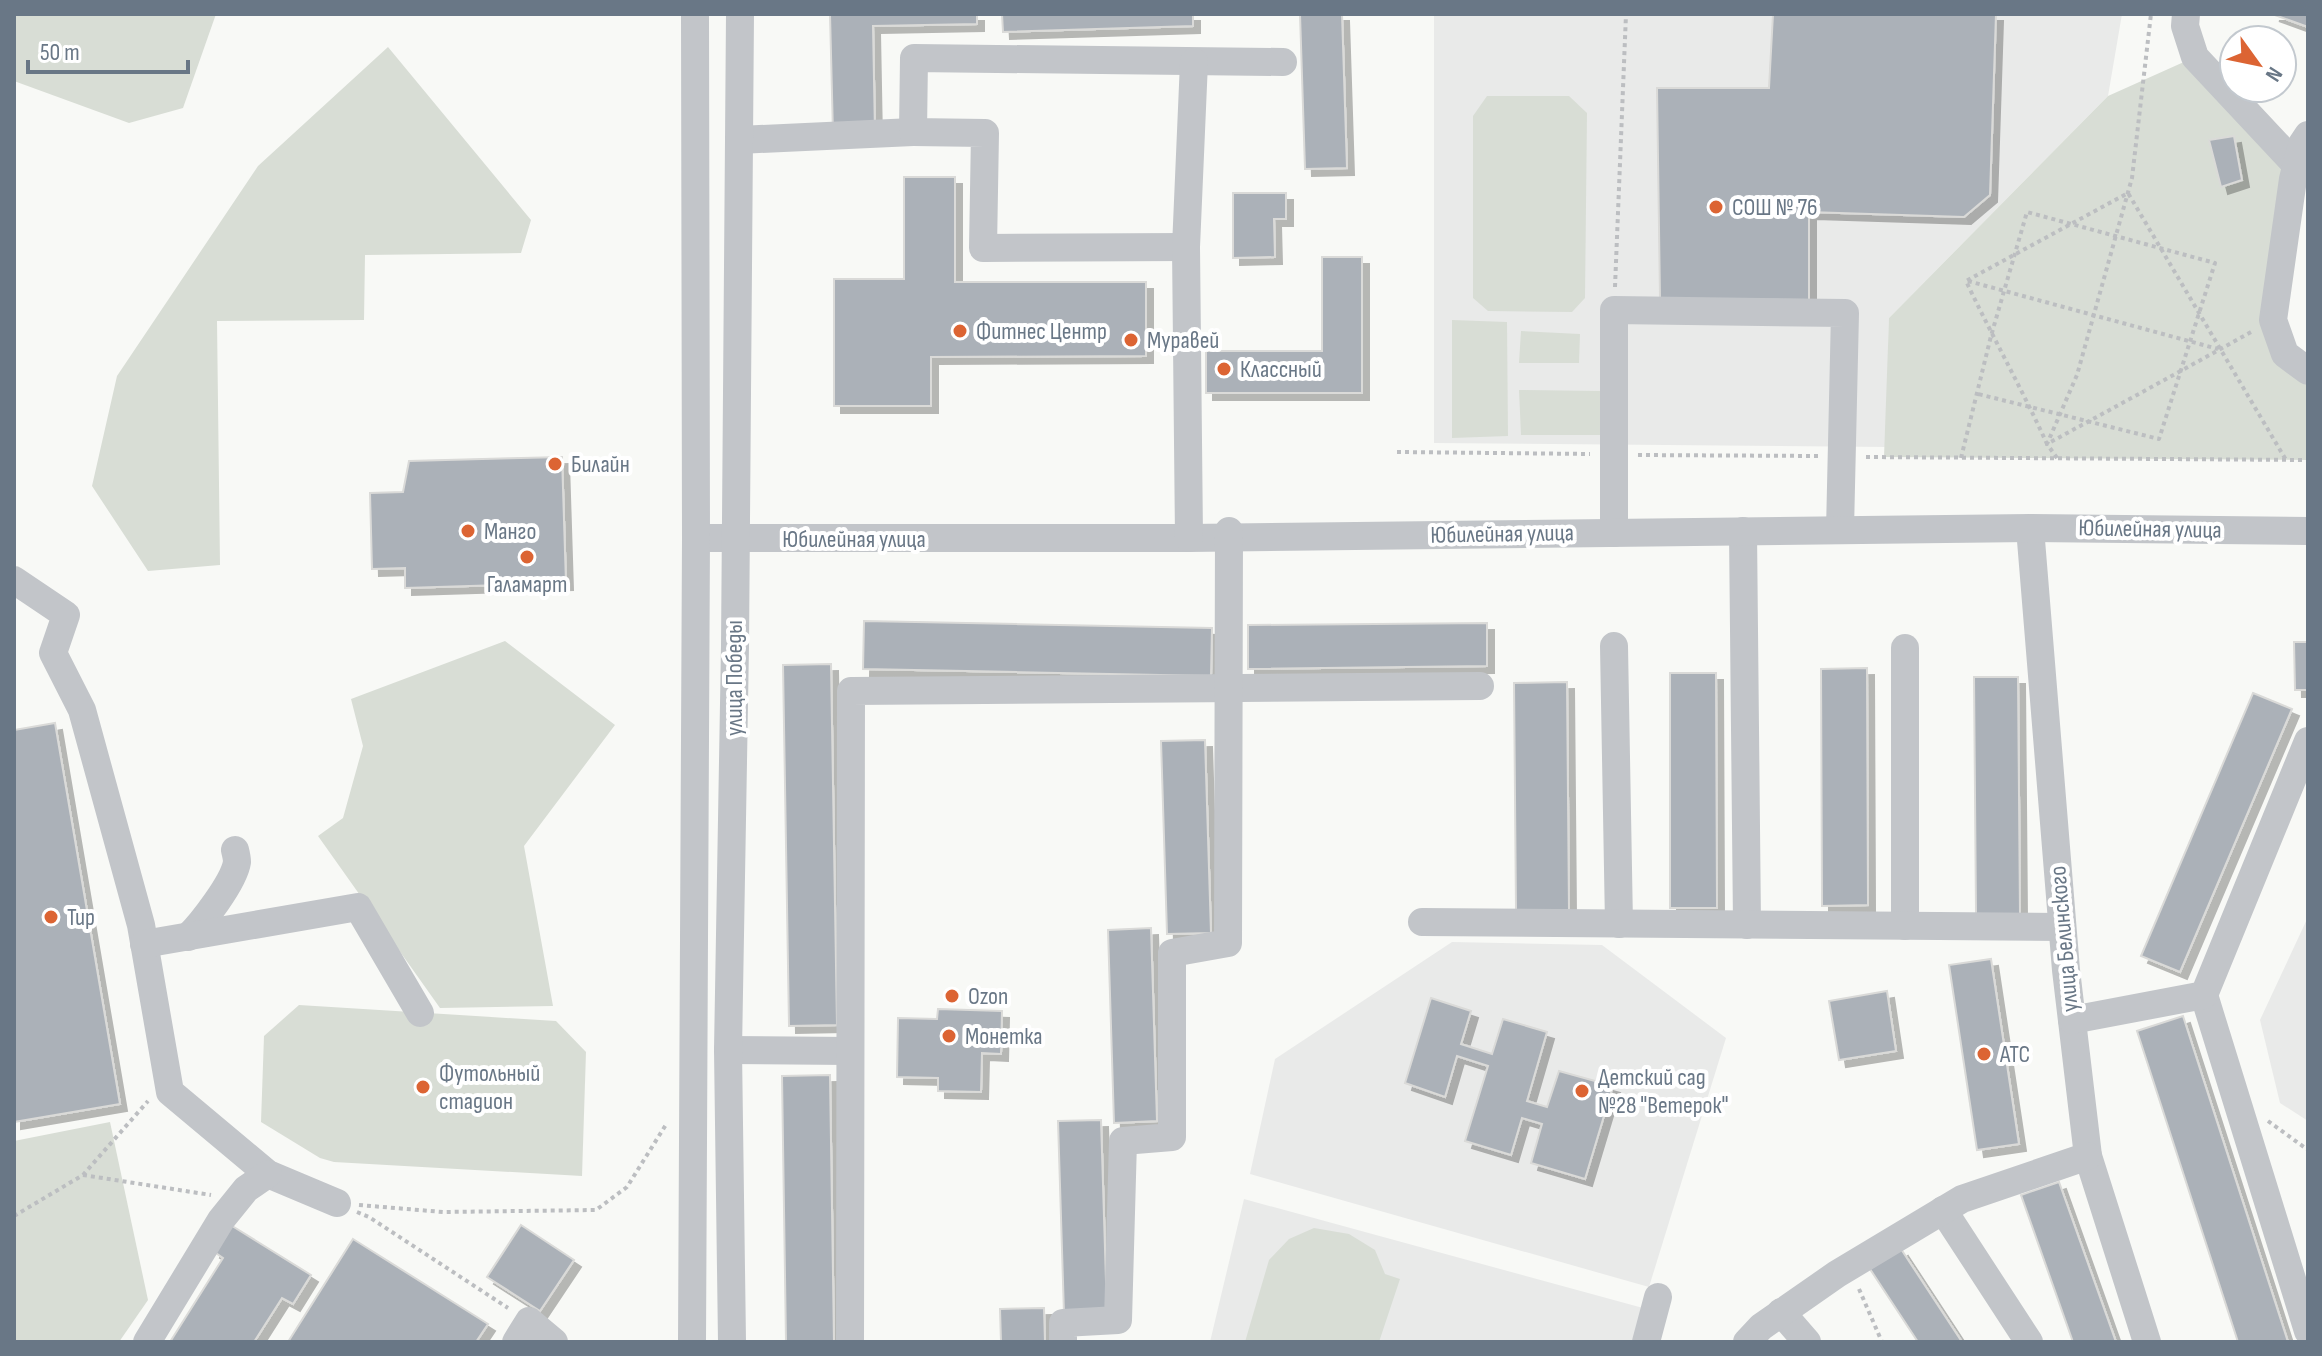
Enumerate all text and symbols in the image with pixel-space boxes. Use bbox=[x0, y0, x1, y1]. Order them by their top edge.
scale bar bbox=[28, 24, 188, 74]
north arrow bbox=[2218, 24, 2298, 104]
text: 50 m bbox=[40, 38, 80, 67]
text: N bbox=[2259, 62, 2288, 86]
place label: СОШ № 76 bbox=[1732, 193, 1818, 222]
marker: СОШ № 76 bbox=[1707, 198, 1725, 216]
place label: Фитнес Центр bbox=[976, 317, 1107, 346]
marker: Фитнес Центр bbox=[951, 322, 969, 340]
place label: Муравей bbox=[1147, 326, 1219, 355]
marker: Муравей bbox=[1122, 331, 1140, 349]
place label: Классный bbox=[1240, 355, 1322, 384]
marker: Классный bbox=[1215, 360, 1233, 378]
place label: Билайн bbox=[571, 450, 630, 479]
marker: Билайн bbox=[546, 455, 564, 473]
street label: Юбилейная улица bbox=[2078, 513, 2222, 545]
place label: Манго bbox=[484, 517, 536, 546]
street label: Юбилейная улица bbox=[1430, 518, 1574, 550]
marker: Манго bbox=[459, 522, 477, 540]
street label: Юбилейная улица bbox=[782, 525, 926, 554]
marker: Галамарт bbox=[518, 548, 536, 566]
place label: Галамарт bbox=[487, 570, 567, 599]
street label: улица Победы bbox=[720, 620, 749, 736]
street label: улица Белинского bbox=[2043, 865, 2085, 1013]
place label: Тир bbox=[67, 903, 95, 932]
marker: Тир bbox=[42, 908, 60, 926]
place label: Ozon bbox=[968, 982, 1008, 1011]
marker: Ozon bbox=[943, 987, 961, 1005]
place label: Монетка bbox=[965, 1022, 1043, 1051]
marker: Монетка bbox=[940, 1027, 958, 1045]
place label: АТС bbox=[1999, 1040, 2030, 1069]
marker: АТС bbox=[1975, 1045, 1993, 1063]
place label: Футольный стадион bbox=[439, 1059, 540, 1116]
place label: Детский сад №28 "Ветерок" bbox=[1598, 1063, 1729, 1120]
marker: Футольный стадион bbox=[414, 1078, 432, 1096]
marker: Детский сад №28 "Ветерок" bbox=[1573, 1082, 1591, 1100]

